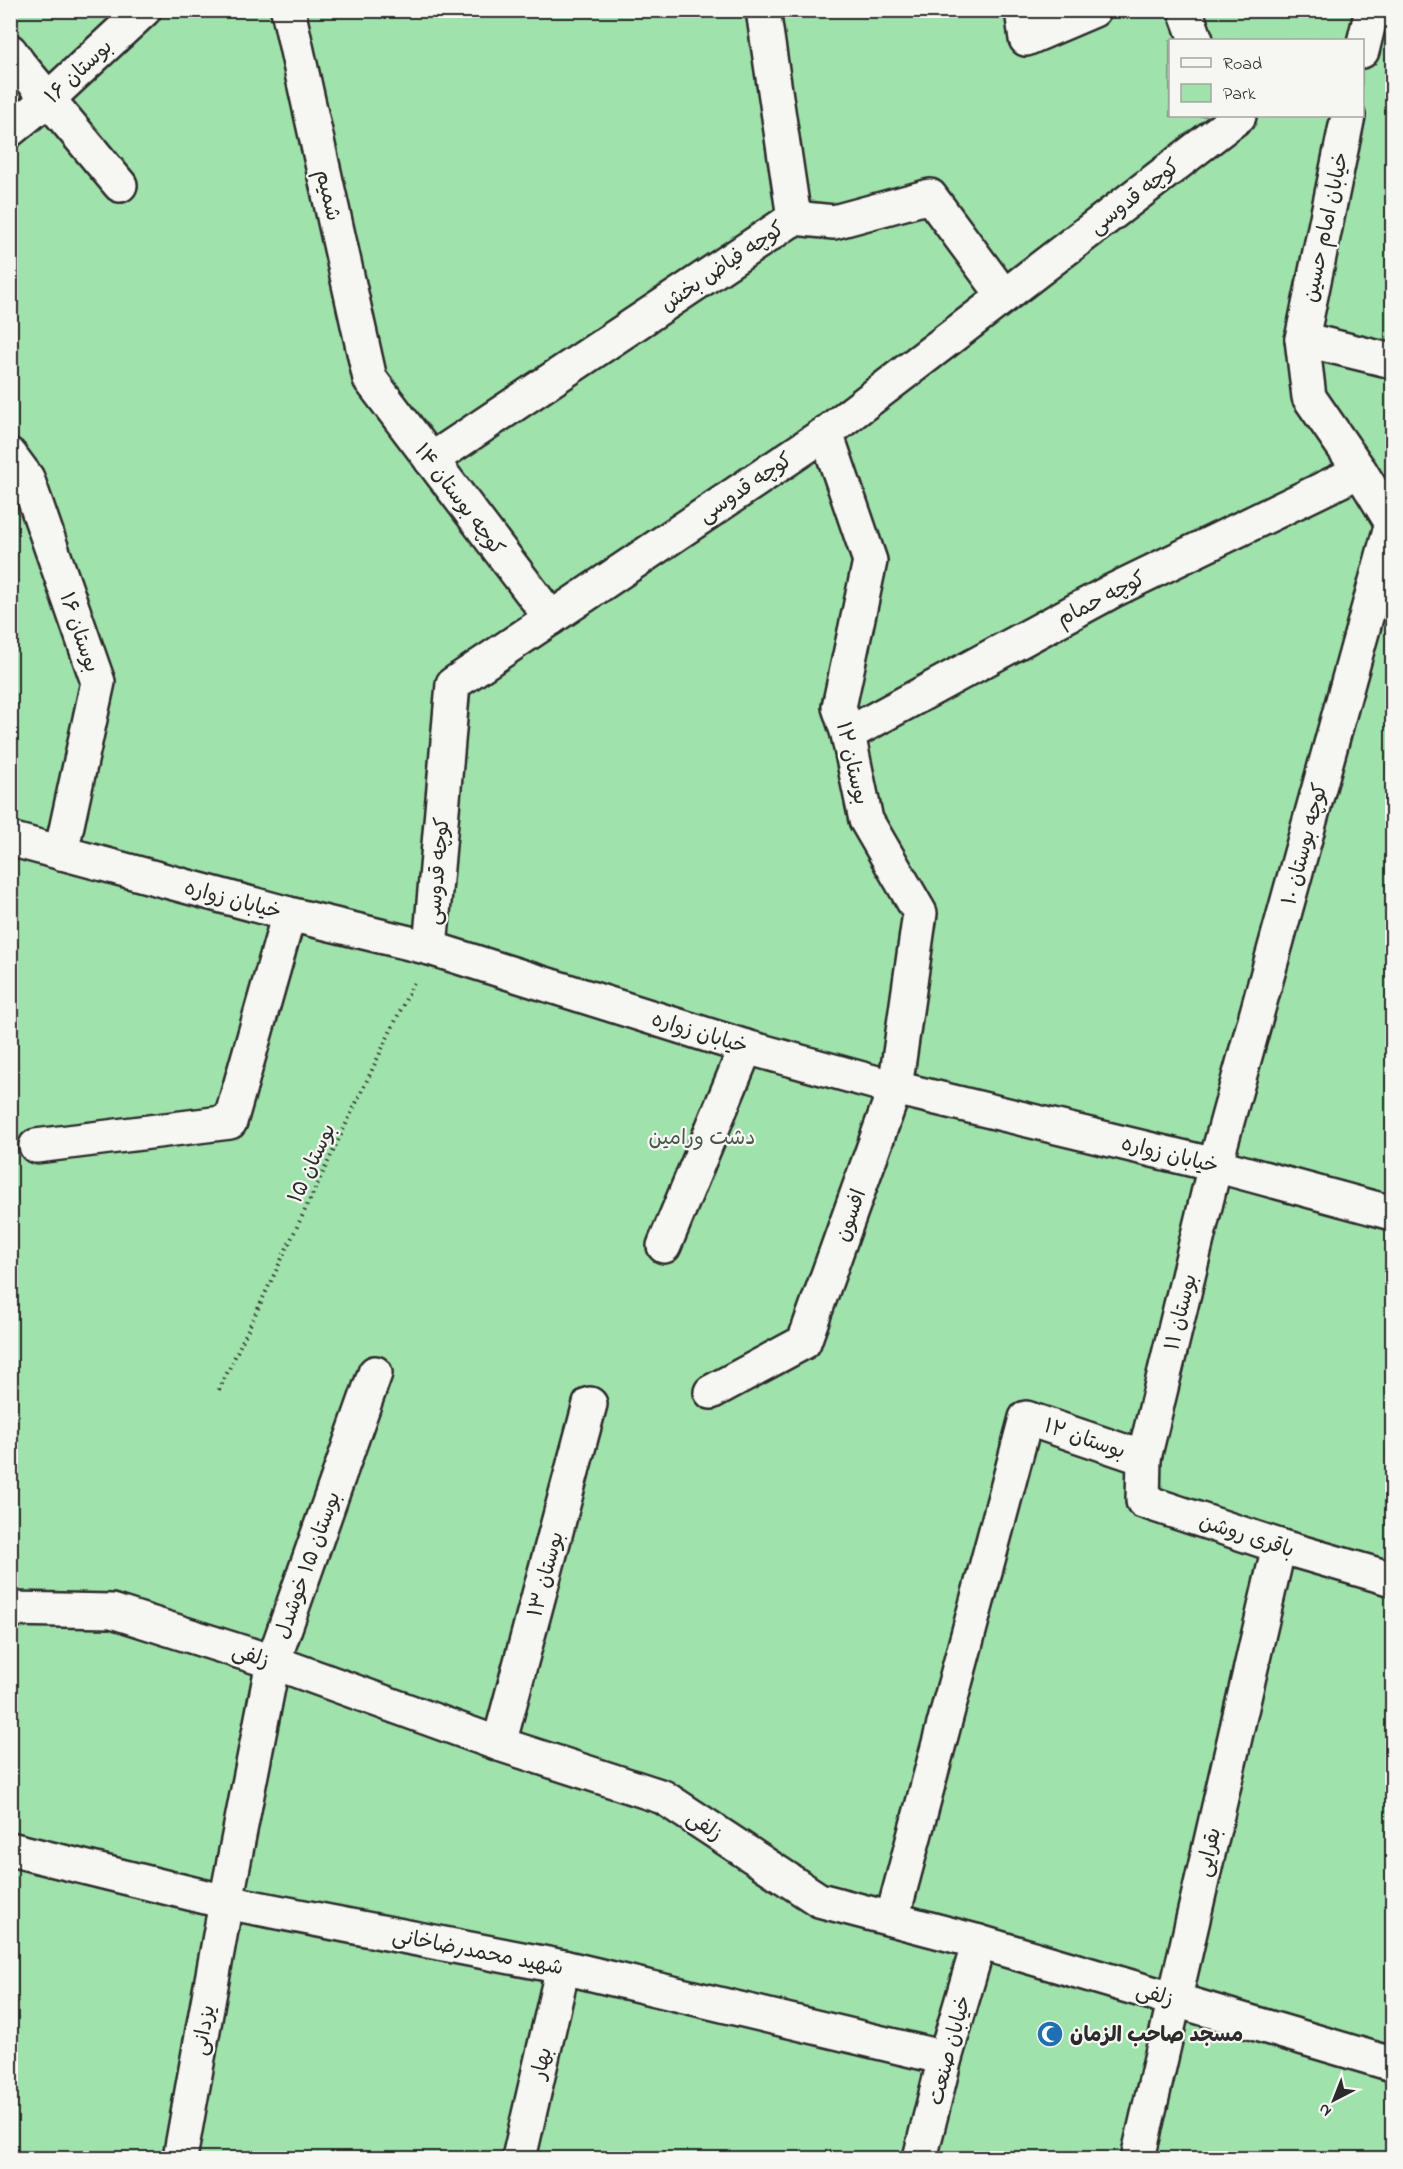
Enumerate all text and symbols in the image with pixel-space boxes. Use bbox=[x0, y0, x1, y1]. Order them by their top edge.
street label: بوستان ۱۶ bbox=[39, 33, 120, 112]
legend bbox=[1169, 39, 1364, 117]
text: Road bbox=[1223, 52, 1262, 78]
text: Park bbox=[1223, 82, 1256, 108]
street label: خیابان امام حسین bbox=[1296, 150, 1358, 305]
street label: کوچه قدوسی bbox=[1083, 153, 1187, 243]
street label: شمیم bbox=[307, 167, 347, 224]
street label: کوچه فیاض بخش bbox=[655, 215, 791, 320]
street label: کوچه بوستان ۱۴ bbox=[406, 438, 511, 563]
street label: کوچه قدوسی bbox=[693, 446, 799, 531]
street label: کوچه حمام bbox=[1052, 565, 1151, 635]
street label: بوستان ۱۶ bbox=[50, 589, 106, 677]
street label: بوستان ۱۲ bbox=[827, 719, 875, 808]
street label: کوچه بوستان ۱۰ bbox=[1275, 780, 1337, 909]
street label: کوچه قدوسی bbox=[419, 816, 459, 926]
street label: خیابان زواره bbox=[181, 874, 284, 928]
street label: خیابان زواره bbox=[648, 1005, 751, 1063]
street label: بوستان ۱۵ bbox=[281, 1119, 344, 1209]
park label: دشت ورامین bbox=[648, 1124, 756, 1154]
street label: خیابان زواره bbox=[1118, 1129, 1221, 1182]
street label: افسون bbox=[829, 1185, 875, 1246]
street label: بوستان ۱۱ bbox=[1158, 1271, 1206, 1354]
street label: بوستان ۱۲ bbox=[1040, 1412, 1129, 1468]
street label: بوستان ۱۵ خوشدل bbox=[268, 1488, 349, 1644]
street label: باقری روشن bbox=[1195, 1507, 1298, 1566]
street label: بوستان ۱۳ bbox=[521, 1528, 573, 1621]
street label: زلفی bbox=[228, 1637, 273, 1677]
street label: زلفی bbox=[680, 1804, 728, 1850]
street label: بقرایی bbox=[1190, 1825, 1230, 1880]
street label: شهید محمدرضاخانی bbox=[390, 1922, 566, 1984]
street label: زلفی bbox=[1132, 1976, 1177, 2016]
street label: خیابان صنعت bbox=[922, 1992, 980, 2109]
street label: یزدانی bbox=[186, 2003, 224, 2058]
mosque icon: مسجد صاحب الزمان bbox=[1035, 2019, 1065, 2049]
place label: مسجد صاحب الزمان bbox=[1070, 2021, 1243, 2051]
street label: بهار bbox=[524, 2045, 561, 2084]
north arrow bbox=[1304, 2070, 1364, 2130]
text: N bbox=[1313, 2097, 1337, 2122]

